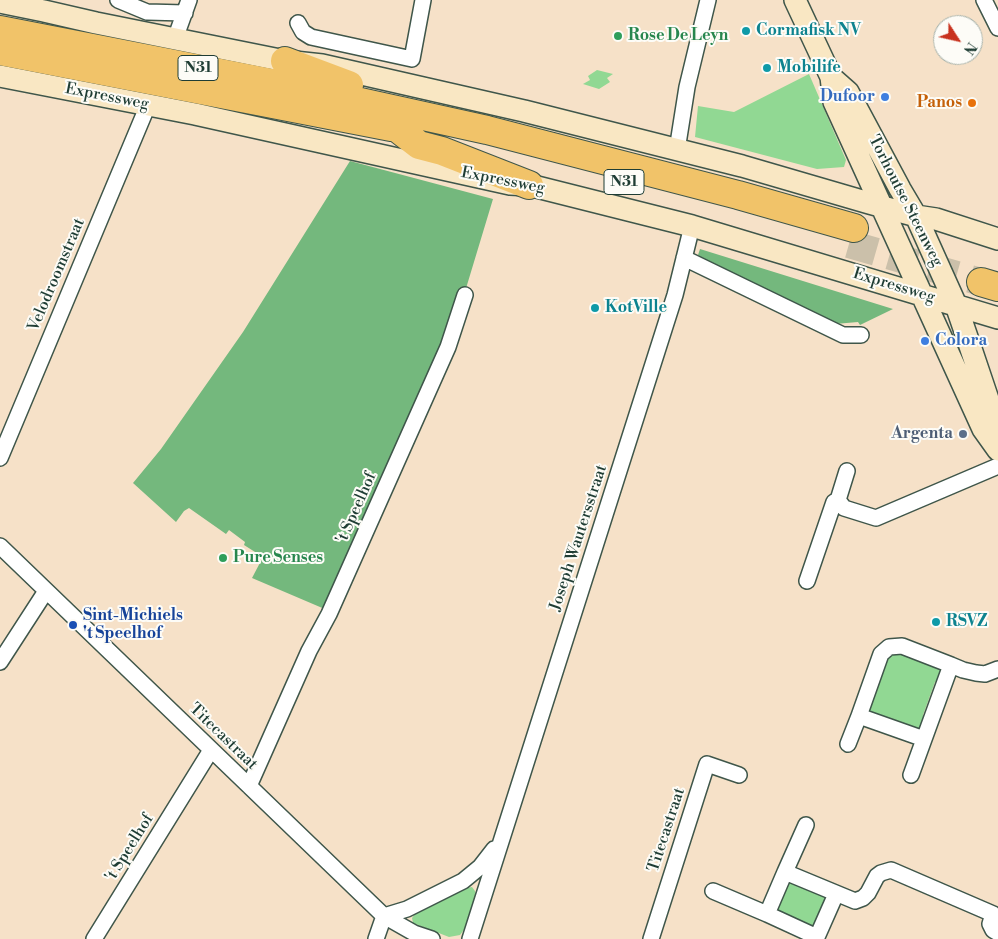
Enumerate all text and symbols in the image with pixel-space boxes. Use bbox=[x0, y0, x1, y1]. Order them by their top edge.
north arrow bbox=[933, 15, 983, 65]
place label: Cormafisk NV bbox=[756, 21, 861, 41]
marker: Cormafisk NV bbox=[740, 25, 752, 37]
place label: Rose De Leyn bbox=[628, 26, 728, 46]
marker: Rose De Leyn bbox=[612, 30, 624, 42]
text: N bbox=[959, 38, 980, 58]
road number: N31 bbox=[178, 56, 218, 80]
place label: Mobilife bbox=[777, 58, 841, 78]
marker: Mobilife bbox=[761, 62, 773, 74]
street label: Expressweg bbox=[64, 79, 150, 115]
place label: Dufoor bbox=[820, 87, 875, 107]
marker: Dufoor bbox=[879, 91, 891, 103]
place label: Panos bbox=[917, 93, 962, 113]
marker: Panos bbox=[966, 97, 978, 109]
street label: Torhoutse Steenweg bbox=[864, 132, 946, 270]
street label: Expressweg bbox=[460, 163, 546, 199]
road number: N31 bbox=[604, 170, 644, 194]
street label: Velodroomstraat bbox=[24, 215, 90, 335]
street label: Expressweg bbox=[851, 264, 937, 308]
place label: KotVille bbox=[605, 298, 667, 318]
marker: KotVille bbox=[589, 302, 601, 314]
place label: Colora bbox=[935, 331, 987, 351]
marker: Colora bbox=[919, 335, 931, 347]
place label: Argenta bbox=[891, 424, 953, 444]
marker: Argenta bbox=[957, 428, 969, 440]
street label: Joseph Wautersstraat bbox=[546, 462, 612, 614]
street label: 't Speelhof bbox=[333, 469, 381, 547]
place label: Pure Senses bbox=[233, 548, 323, 568]
marker: Pure Senses bbox=[217, 552, 229, 564]
place label: Sint-Michiels 't Speelhof bbox=[83, 606, 183, 644]
place label: RSVZ bbox=[946, 612, 987, 632]
marker: RSVZ bbox=[930, 616, 942, 628]
marker: Sint-Michiels 't Speelhof bbox=[67, 619, 79, 631]
street label: Titecastraat bbox=[185, 700, 261, 774]
street label: Titecastraat bbox=[644, 785, 690, 875]
street label: 't Speelhof bbox=[102, 811, 158, 885]

